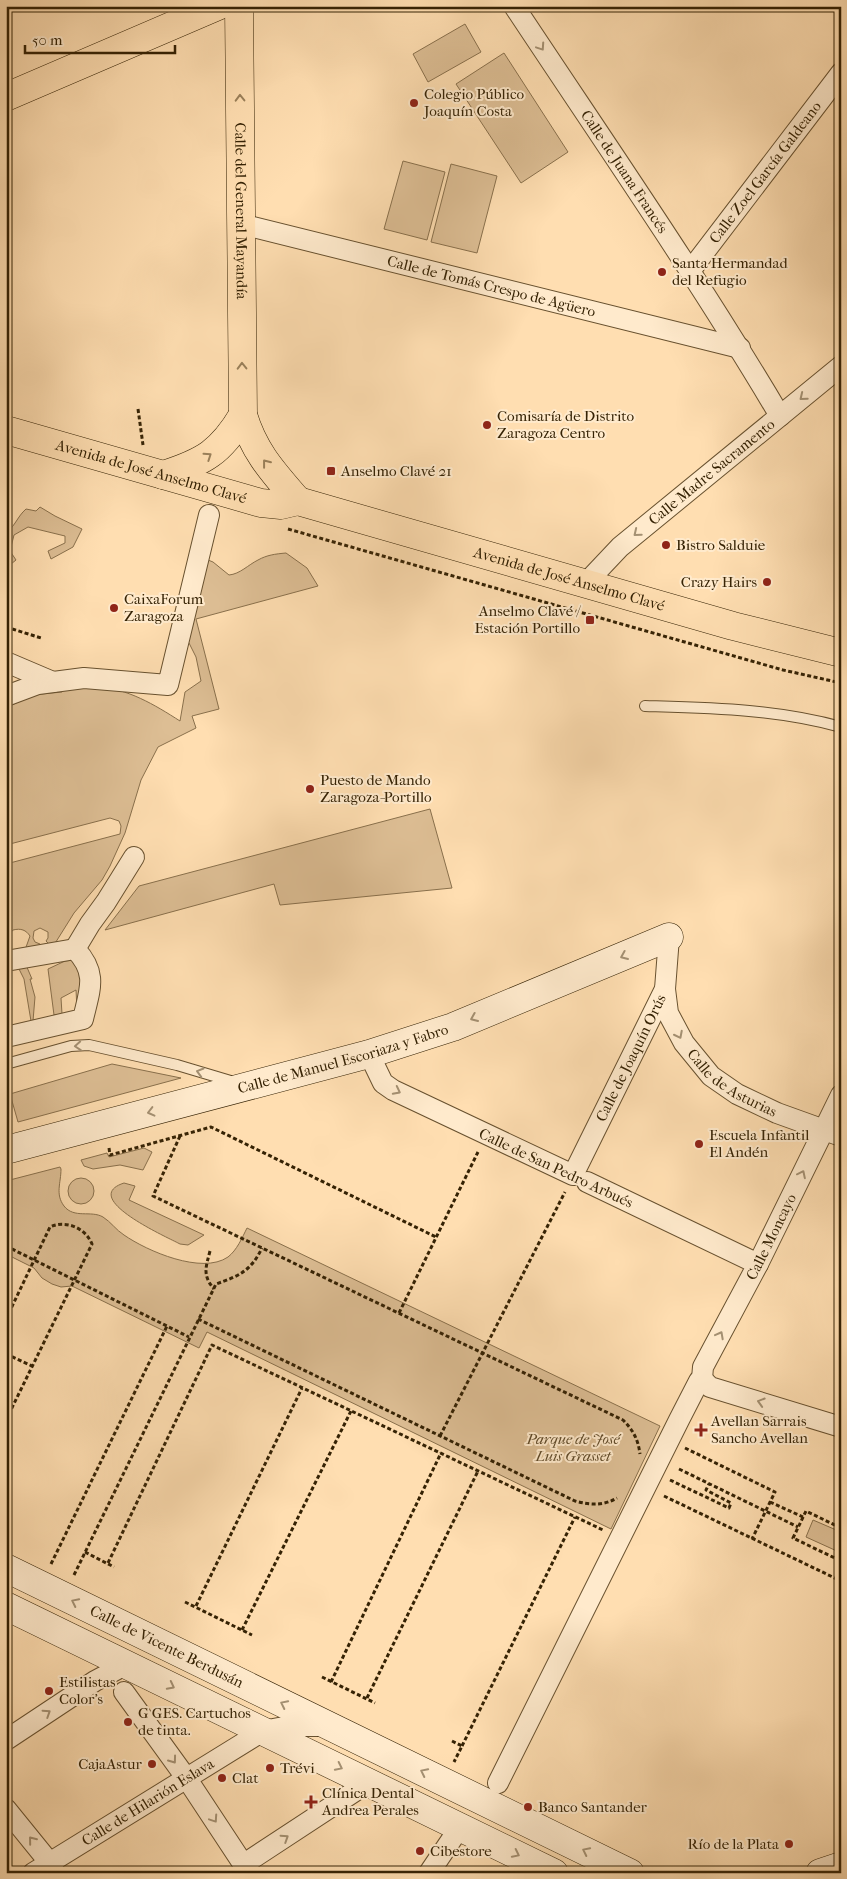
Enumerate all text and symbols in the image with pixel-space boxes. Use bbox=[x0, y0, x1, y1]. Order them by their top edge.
scale bar bbox=[25, 22, 175, 54]
text: 50 m bbox=[32, 31, 63, 49]
one-way arrow bbox=[535, 41, 544, 51]
place label: Colegio Público Joaquín Costa bbox=[423, 85, 525, 120]
one-way arrow bbox=[235, 94, 245, 102]
marker: Colegio Público Joaquín Costa bbox=[408, 97, 420, 109]
street label: Calle Zoel García Galdeano bbox=[705, 97, 825, 247]
street label: Calle de Juana Francés bbox=[577, 107, 672, 237]
street label: Calle del General Mayandía bbox=[231, 122, 251, 301]
street label: Calle de Tomás Crespo de Agüero bbox=[385, 252, 598, 321]
place label: Santa Hermandad del Refugio bbox=[672, 254, 788, 289]
marker: Santa Hermandad del Refugio bbox=[656, 266, 668, 278]
one-way arrow bbox=[237, 362, 248, 370]
one-way arrow bbox=[800, 391, 809, 399]
place label: Comisaría de Distrito Zaragoza Centro bbox=[497, 407, 635, 442]
street label: Calle Madre Sacramento bbox=[645, 415, 779, 529]
marker: Comisaría de Distrito Zaragoza Centro bbox=[481, 419, 493, 431]
street label: Avenida de José Anselmo Clavé bbox=[53, 435, 249, 508]
one-way arrow bbox=[202, 453, 212, 462]
one-way arrow bbox=[264, 460, 272, 469]
place label: Anselmo Clavé 21 bbox=[340, 462, 452, 480]
marker: Anselmo Clavé 21 bbox=[325, 465, 337, 477]
one-way arrow bbox=[634, 528, 643, 536]
place label: Bistro Salduie bbox=[676, 536, 766, 554]
marker: Bistro Salduie bbox=[660, 539, 672, 551]
street label: Avenida de José Anselmo Clavé bbox=[471, 543, 667, 615]
place label: Crazy Hairs bbox=[681, 573, 757, 591]
marker: Crazy Hairs bbox=[761, 576, 773, 588]
place label: CaixaForum Zaragoza bbox=[124, 590, 204, 625]
marker: CaixaForum Zaragoza bbox=[108, 602, 120, 614]
place label: Anselmo Clavé / Estación Portillo bbox=[474, 602, 581, 637]
marker: Anselmo Clavé / Estación Portillo bbox=[584, 614, 596, 626]
place label: Puesto de Mando Zaragoza-Portillo bbox=[320, 771, 432, 806]
marker: Puesto de Mando Zaragoza-Portillo bbox=[304, 783, 316, 795]
one-way arrow bbox=[620, 949, 629, 960]
street label: Calle de Joaquín Orús bbox=[592, 991, 670, 1125]
one-way arrow bbox=[470, 1012, 479, 1023]
street label: Calle de Manuel Escoriaza y Fabro bbox=[236, 1020, 451, 1097]
one-way arrow bbox=[673, 1029, 683, 1038]
one-way arrow bbox=[74, 1040, 82, 1051]
street label: Calle de Asturias bbox=[684, 1045, 780, 1121]
one-way arrow bbox=[197, 1067, 205, 1077]
one-way arrow bbox=[392, 1085, 401, 1095]
one-way arrow bbox=[147, 1106, 156, 1117]
street label: Calle de San Pedro Arbués bbox=[476, 1124, 636, 1212]
place label: Escuela Infantil El Andén bbox=[709, 1126, 809, 1161]
marker: Escuela Infantil El Andén bbox=[693, 1138, 705, 1150]
one-way arrow bbox=[796, 1171, 806, 1180]
street label: Calle Moncayo bbox=[742, 1190, 800, 1283]
one-way arrow bbox=[714, 1331, 724, 1340]
one-way arrow bbox=[757, 1398, 765, 1408]
place label: Avellan Sarrais Sancho Avellan bbox=[710, 1412, 808, 1447]
marker: Avellan Sarrais Sancho Avellan bbox=[695, 1424, 707, 1436]
park label: Parque de José Luis Grasset bbox=[526, 1430, 621, 1465]
one-way arrow bbox=[71, 1597, 80, 1608]
street label: Calle de Vicente Berdusán bbox=[87, 1601, 247, 1692]
place label: Estilistas Color's bbox=[59, 1673, 116, 1708]
one-way arrow bbox=[165, 1680, 174, 1690]
marker: Estilistas Color's bbox=[43, 1685, 55, 1697]
one-way arrow bbox=[280, 1700, 289, 1710]
place label: G GES. Cartuchos de tinta. bbox=[138, 1704, 251, 1739]
one-way arrow bbox=[41, 1710, 51, 1719]
marker: G GES. Cartuchos de tinta. bbox=[122, 1716, 134, 1728]
street label: Calle de Hilarión Eslava bbox=[78, 1754, 218, 1850]
one-way arrow bbox=[168, 1754, 176, 1763]
place label: CajaAstur bbox=[78, 1755, 143, 1773]
marker: CajaAstur bbox=[146, 1758, 158, 1770]
place label: Trévi bbox=[280, 1759, 315, 1777]
one-way arrow bbox=[334, 1761, 343, 1771]
marker: Trévi bbox=[264, 1762, 276, 1774]
one-way arrow bbox=[420, 1768, 429, 1778]
place label: Clat bbox=[232, 1769, 259, 1787]
marker: Clat bbox=[216, 1772, 228, 1784]
place label: Clínica Dental Andrea Perales bbox=[321, 1784, 419, 1819]
marker: Clínica Dental Andrea Perales bbox=[304, 1795, 318, 1809]
place label: Banco Santander bbox=[538, 1798, 648, 1816]
marker: Banco Santander bbox=[522, 1801, 534, 1813]
one-way arrow bbox=[208, 1814, 217, 1823]
one-way arrow bbox=[280, 1834, 289, 1844]
place label: Río de la Plata bbox=[687, 1835, 780, 1853]
one-way arrow bbox=[29, 1837, 37, 1846]
marker: Río de la Plata bbox=[783, 1838, 795, 1850]
place label: Cibestore bbox=[430, 1842, 492, 1860]
marker: Cibestore bbox=[414, 1845, 426, 1857]
one-way arrow bbox=[582, 1847, 591, 1857]
one-way arrow bbox=[511, 1848, 520, 1858]

